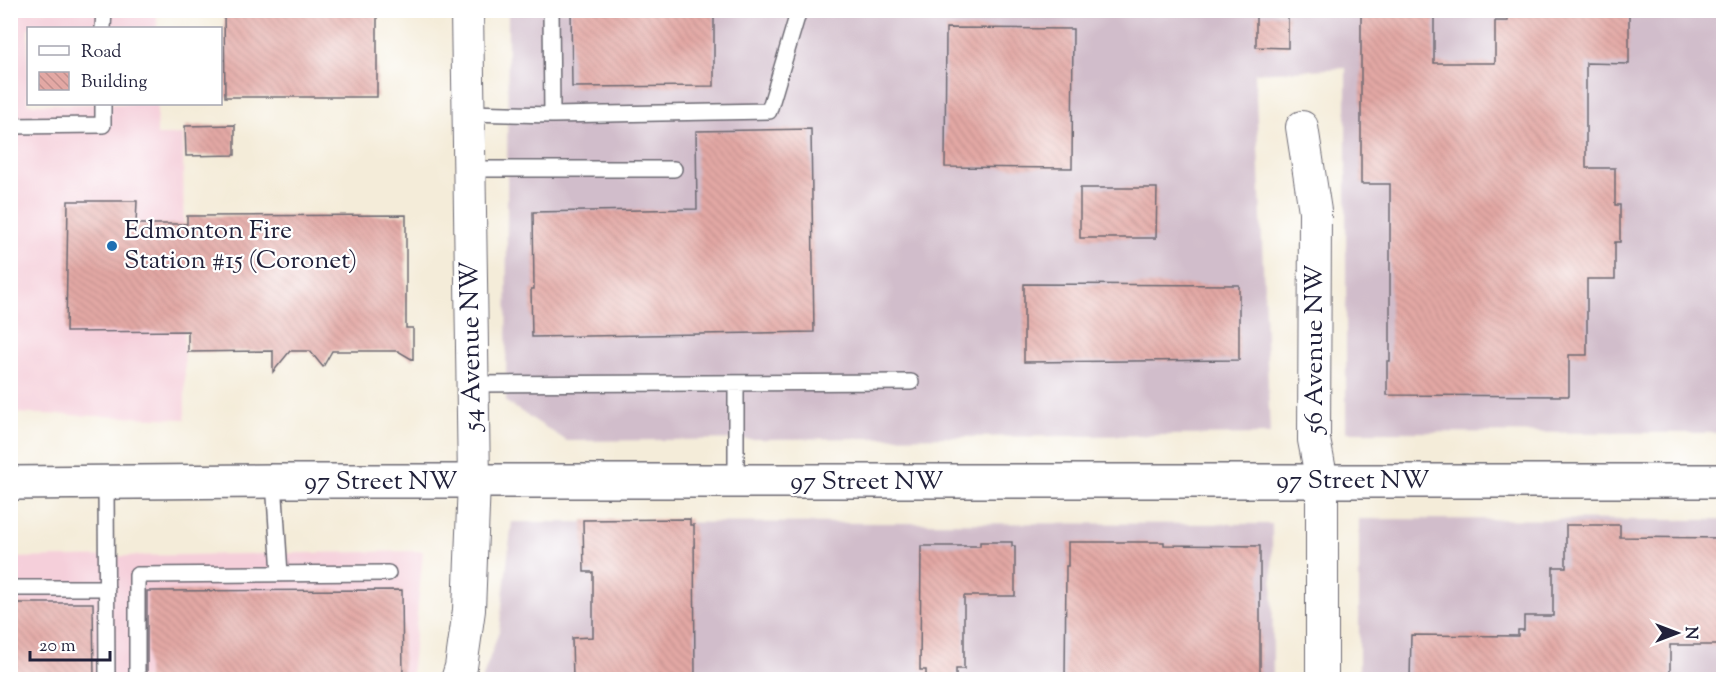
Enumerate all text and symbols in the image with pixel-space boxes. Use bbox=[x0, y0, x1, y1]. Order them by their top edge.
legend bbox=[27, 27, 222, 105]
text: Road bbox=[81, 40, 121, 66]
text: Building bbox=[81, 70, 147, 96]
place label: Edmonton Fire Station #15 (Coronet) bbox=[124, 213, 357, 280]
marker: Edmonton Fire Station #15 (Coronet) bbox=[105, 239, 119, 253]
street label: 54 Avenue NW bbox=[452, 261, 492, 433]
street label: 56 Avenue NW bbox=[1297, 264, 1334, 436]
street label: 97 Street NW bbox=[1276, 463, 1430, 500]
street label: 97 Street NW bbox=[304, 464, 458, 501]
street label: 97 Street NW bbox=[790, 464, 944, 501]
north arrow bbox=[1647, 603, 1707, 663]
scale bar bbox=[30, 624, 110, 662]
text: N bbox=[1678, 627, 1701, 640]
text: 20 m bbox=[39, 634, 76, 660]

